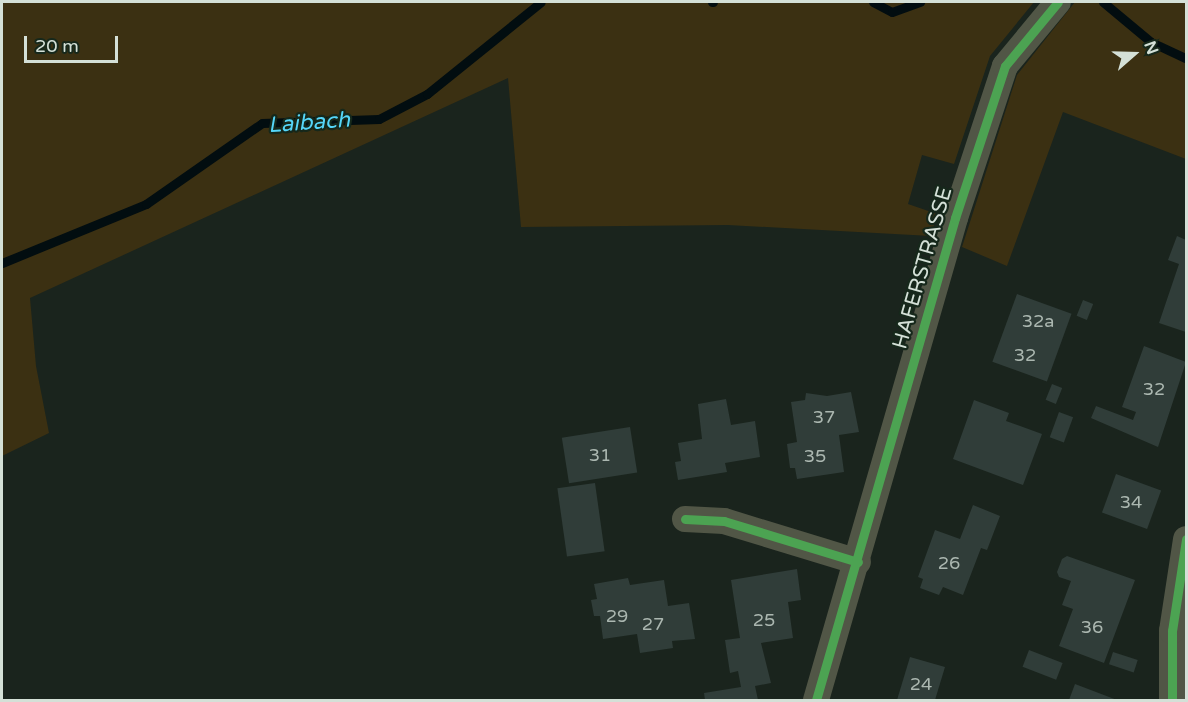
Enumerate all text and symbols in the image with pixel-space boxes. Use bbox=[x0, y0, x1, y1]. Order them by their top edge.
scale bar bbox=[27, 24, 122, 62]
north arrow bbox=[1104, 24, 1164, 84]
text: 20 m bbox=[35, 35, 79, 57]
text: N bbox=[1139, 38, 1163, 57]
water label: Laibach bbox=[267, 107, 351, 139]
street label: HAFERSTRASSE bbox=[888, 184, 958, 352]
house number: 32a bbox=[1022, 310, 1054, 332]
house number: 32 bbox=[1014, 344, 1036, 366]
house number: 32 bbox=[1143, 378, 1165, 400]
house number: 37 bbox=[813, 406, 835, 428]
house number: 31 bbox=[589, 444, 611, 466]
house number: 35 bbox=[804, 445, 826, 467]
house number: 34 bbox=[1120, 491, 1142, 513]
house number: 26 bbox=[938, 552, 960, 574]
house number: 29 bbox=[606, 605, 628, 627]
house number: 25 bbox=[753, 609, 775, 631]
house number: 27 bbox=[642, 613, 664, 635]
house number: 36 bbox=[1081, 616, 1103, 638]
house number: 24 bbox=[910, 673, 932, 695]

